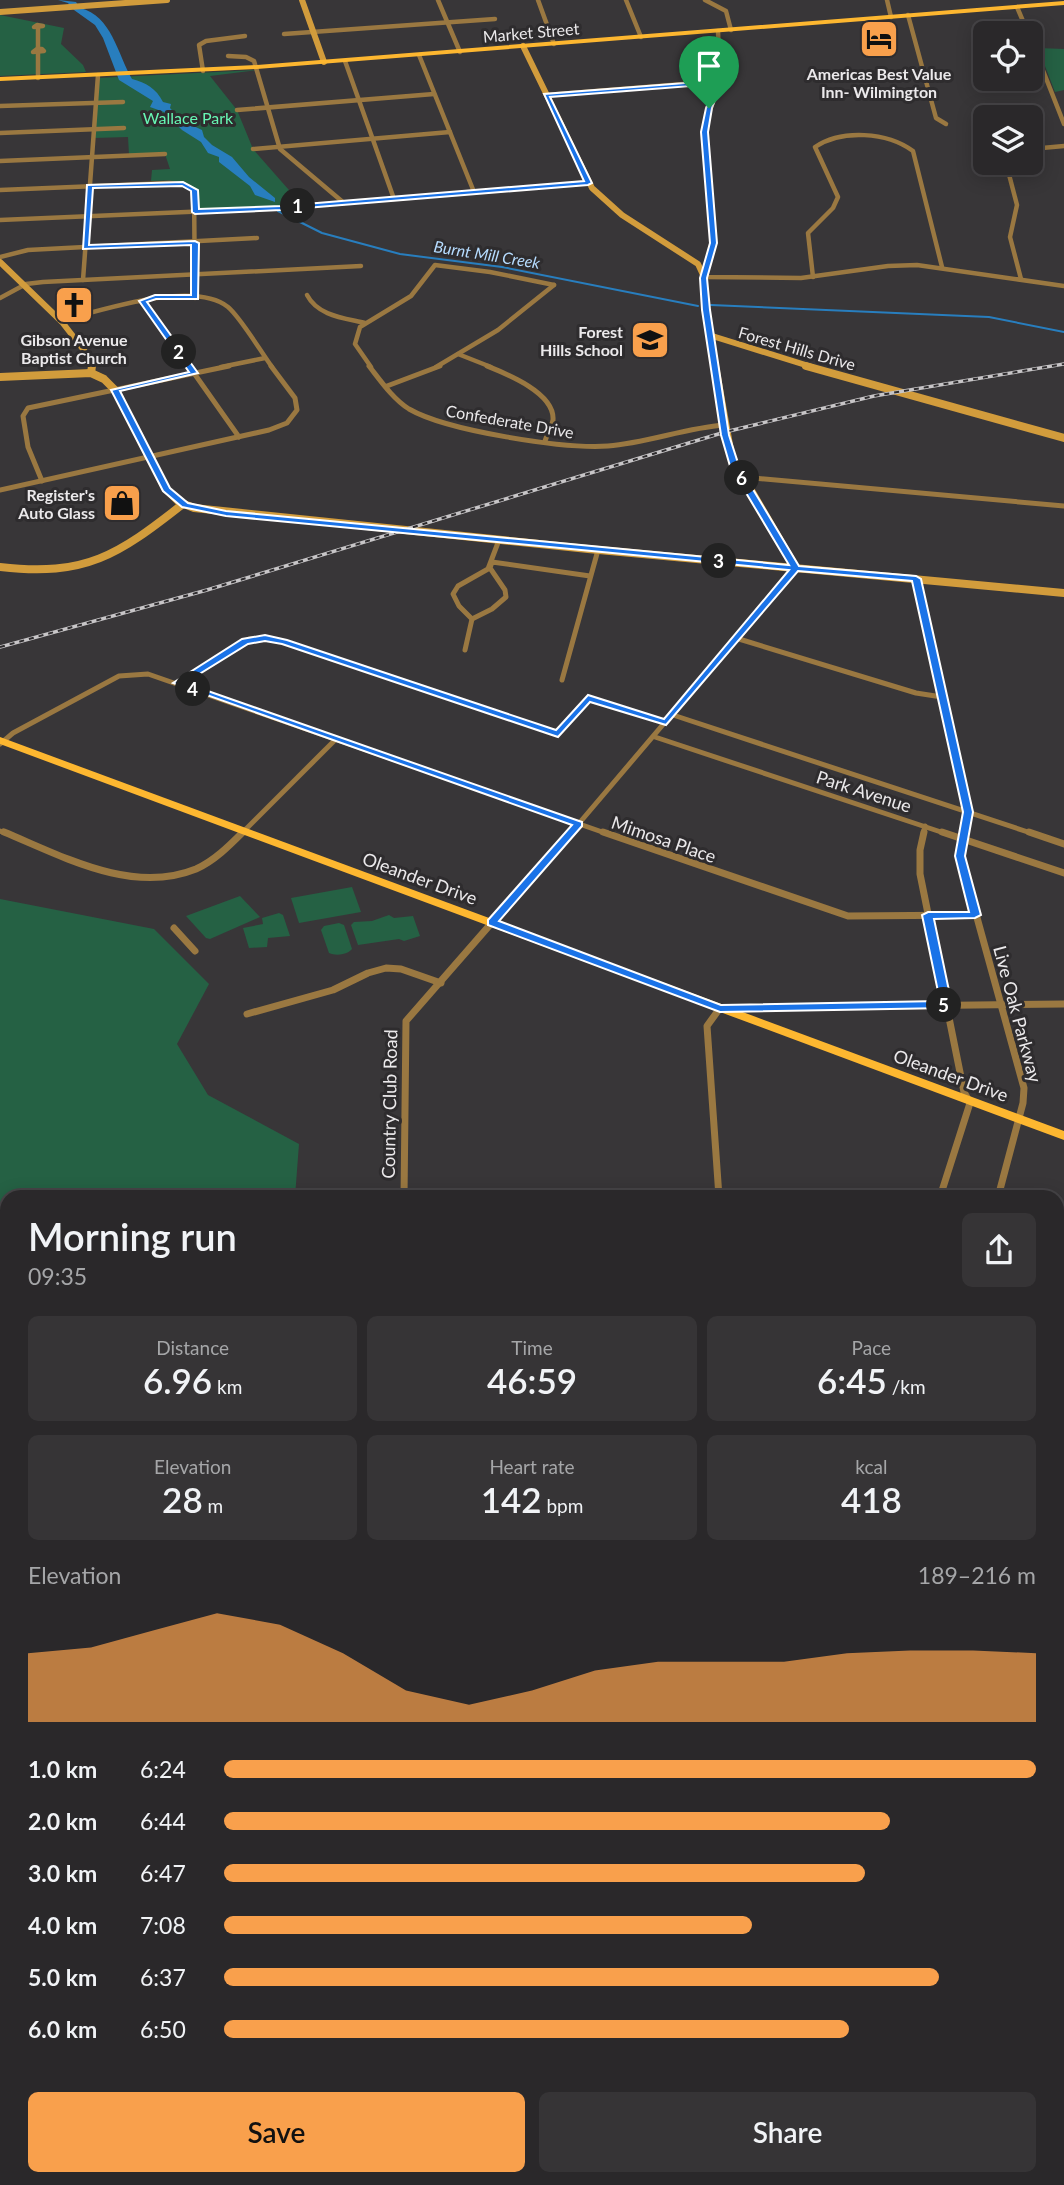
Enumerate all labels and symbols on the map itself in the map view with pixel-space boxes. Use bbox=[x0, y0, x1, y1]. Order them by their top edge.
street label: Market Street bbox=[482, 18, 580, 46]
hotel icon: Americas Best Value Inn- Wilmington bbox=[858, 18, 900, 60]
pin bbox=[679, 36, 739, 108]
place label: Americas Best Value Inn- Wilmington bbox=[806, 64, 952, 101]
park label: Wallace Park bbox=[143, 108, 234, 127]
pin: 1 bbox=[280, 188, 316, 224]
water label: Burnt Mill Creek bbox=[432, 236, 542, 272]
church icon: Gibson Avenue Baptist Church bbox=[53, 284, 95, 326]
school or university icon: Forest Hills School bbox=[629, 319, 671, 361]
place label: Forest Hills School bbox=[540, 322, 623, 359]
street label: Forest Hills Drive bbox=[736, 322, 858, 374]
place label: Gibson Avenue Baptist Church bbox=[20, 330, 128, 367]
pin: 2 bbox=[162, 334, 196, 370]
street label: Confederate Drive bbox=[445, 400, 575, 442]
pin: 6 bbox=[724, 461, 760, 496]
shop icon: Register's Auto Glass bbox=[101, 482, 143, 524]
place label: Register's Auto Glass bbox=[17, 485, 95, 522]
pin: 3 bbox=[702, 544, 736, 578]
pin: 4 bbox=[176, 672, 210, 706]
street label: Park Avenue bbox=[814, 765, 914, 817]
street label: Mimosa Place bbox=[609, 811, 719, 867]
street label: Oleander Drive bbox=[360, 847, 480, 909]
street label: Live Oak Parkway bbox=[989, 943, 1047, 1086]
pin: 5 bbox=[926, 988, 962, 1023]
street label: Country Club Road bbox=[377, 1029, 401, 1179]
street label: Oleander Drive bbox=[891, 1044, 1011, 1106]

